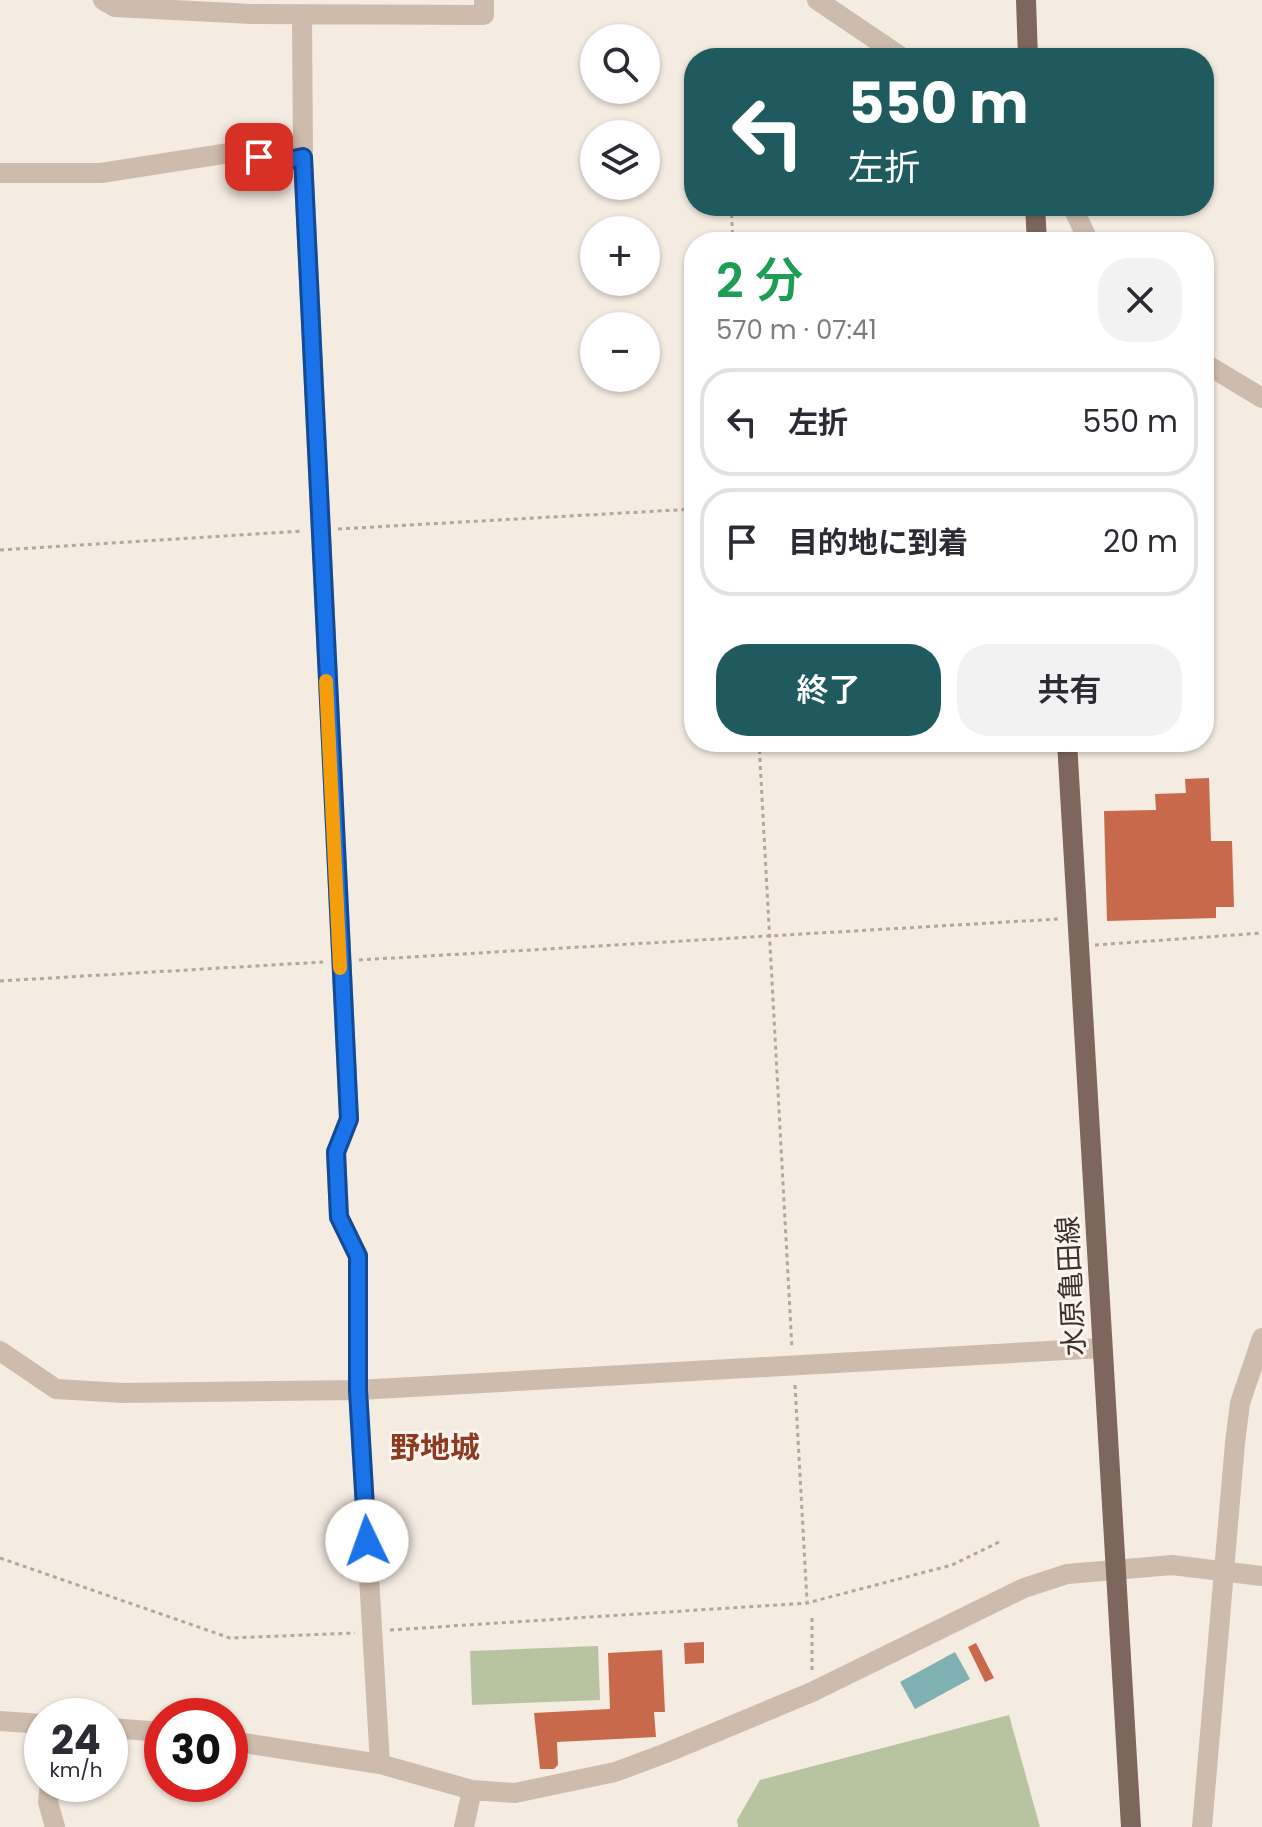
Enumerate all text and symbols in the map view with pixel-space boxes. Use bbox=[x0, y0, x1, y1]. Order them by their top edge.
map controls bbox=[580, 24, 660, 392]
button: search bbox=[580, 24, 660, 104]
text: 550 m bbox=[848, 64, 1029, 143]
icon: left bbox=[716, 80, 820, 184]
button: layers bbox=[580, 120, 660, 200]
pin bbox=[225, 123, 293, 191]
icon: arrive bbox=[237, 135, 281, 179]
text: 左折 bbox=[848, 142, 920, 193]
button: + bbox=[580, 216, 660, 296]
text: 2 分 bbox=[716, 247, 803, 314]
button: close bbox=[1098, 258, 1182, 342]
button: − bbox=[580, 312, 660, 392]
text: 570 m · 07:41 bbox=[716, 312, 877, 348]
icon: left bbox=[720, 400, 764, 444]
text: 550 m bbox=[1083, 400, 1178, 443]
text: 左折 bbox=[788, 401, 848, 444]
icon: arrive bbox=[720, 520, 764, 564]
text: 20 m bbox=[1103, 520, 1178, 563]
text: 目的地に到着 bbox=[788, 521, 968, 564]
button: 終了 bbox=[716, 644, 941, 736]
button: 共有 bbox=[957, 644, 1182, 736]
street label: 水原亀田線 bbox=[1048, 1215, 1094, 1357]
district label: 野地城 bbox=[390, 1426, 480, 1469]
position arrow bbox=[325, 1499, 409, 1583]
speed limit sign: 30 bbox=[144, 1698, 248, 1802]
text: 24 bbox=[51, 1712, 101, 1768]
text: km/h bbox=[49, 1756, 103, 1784]

